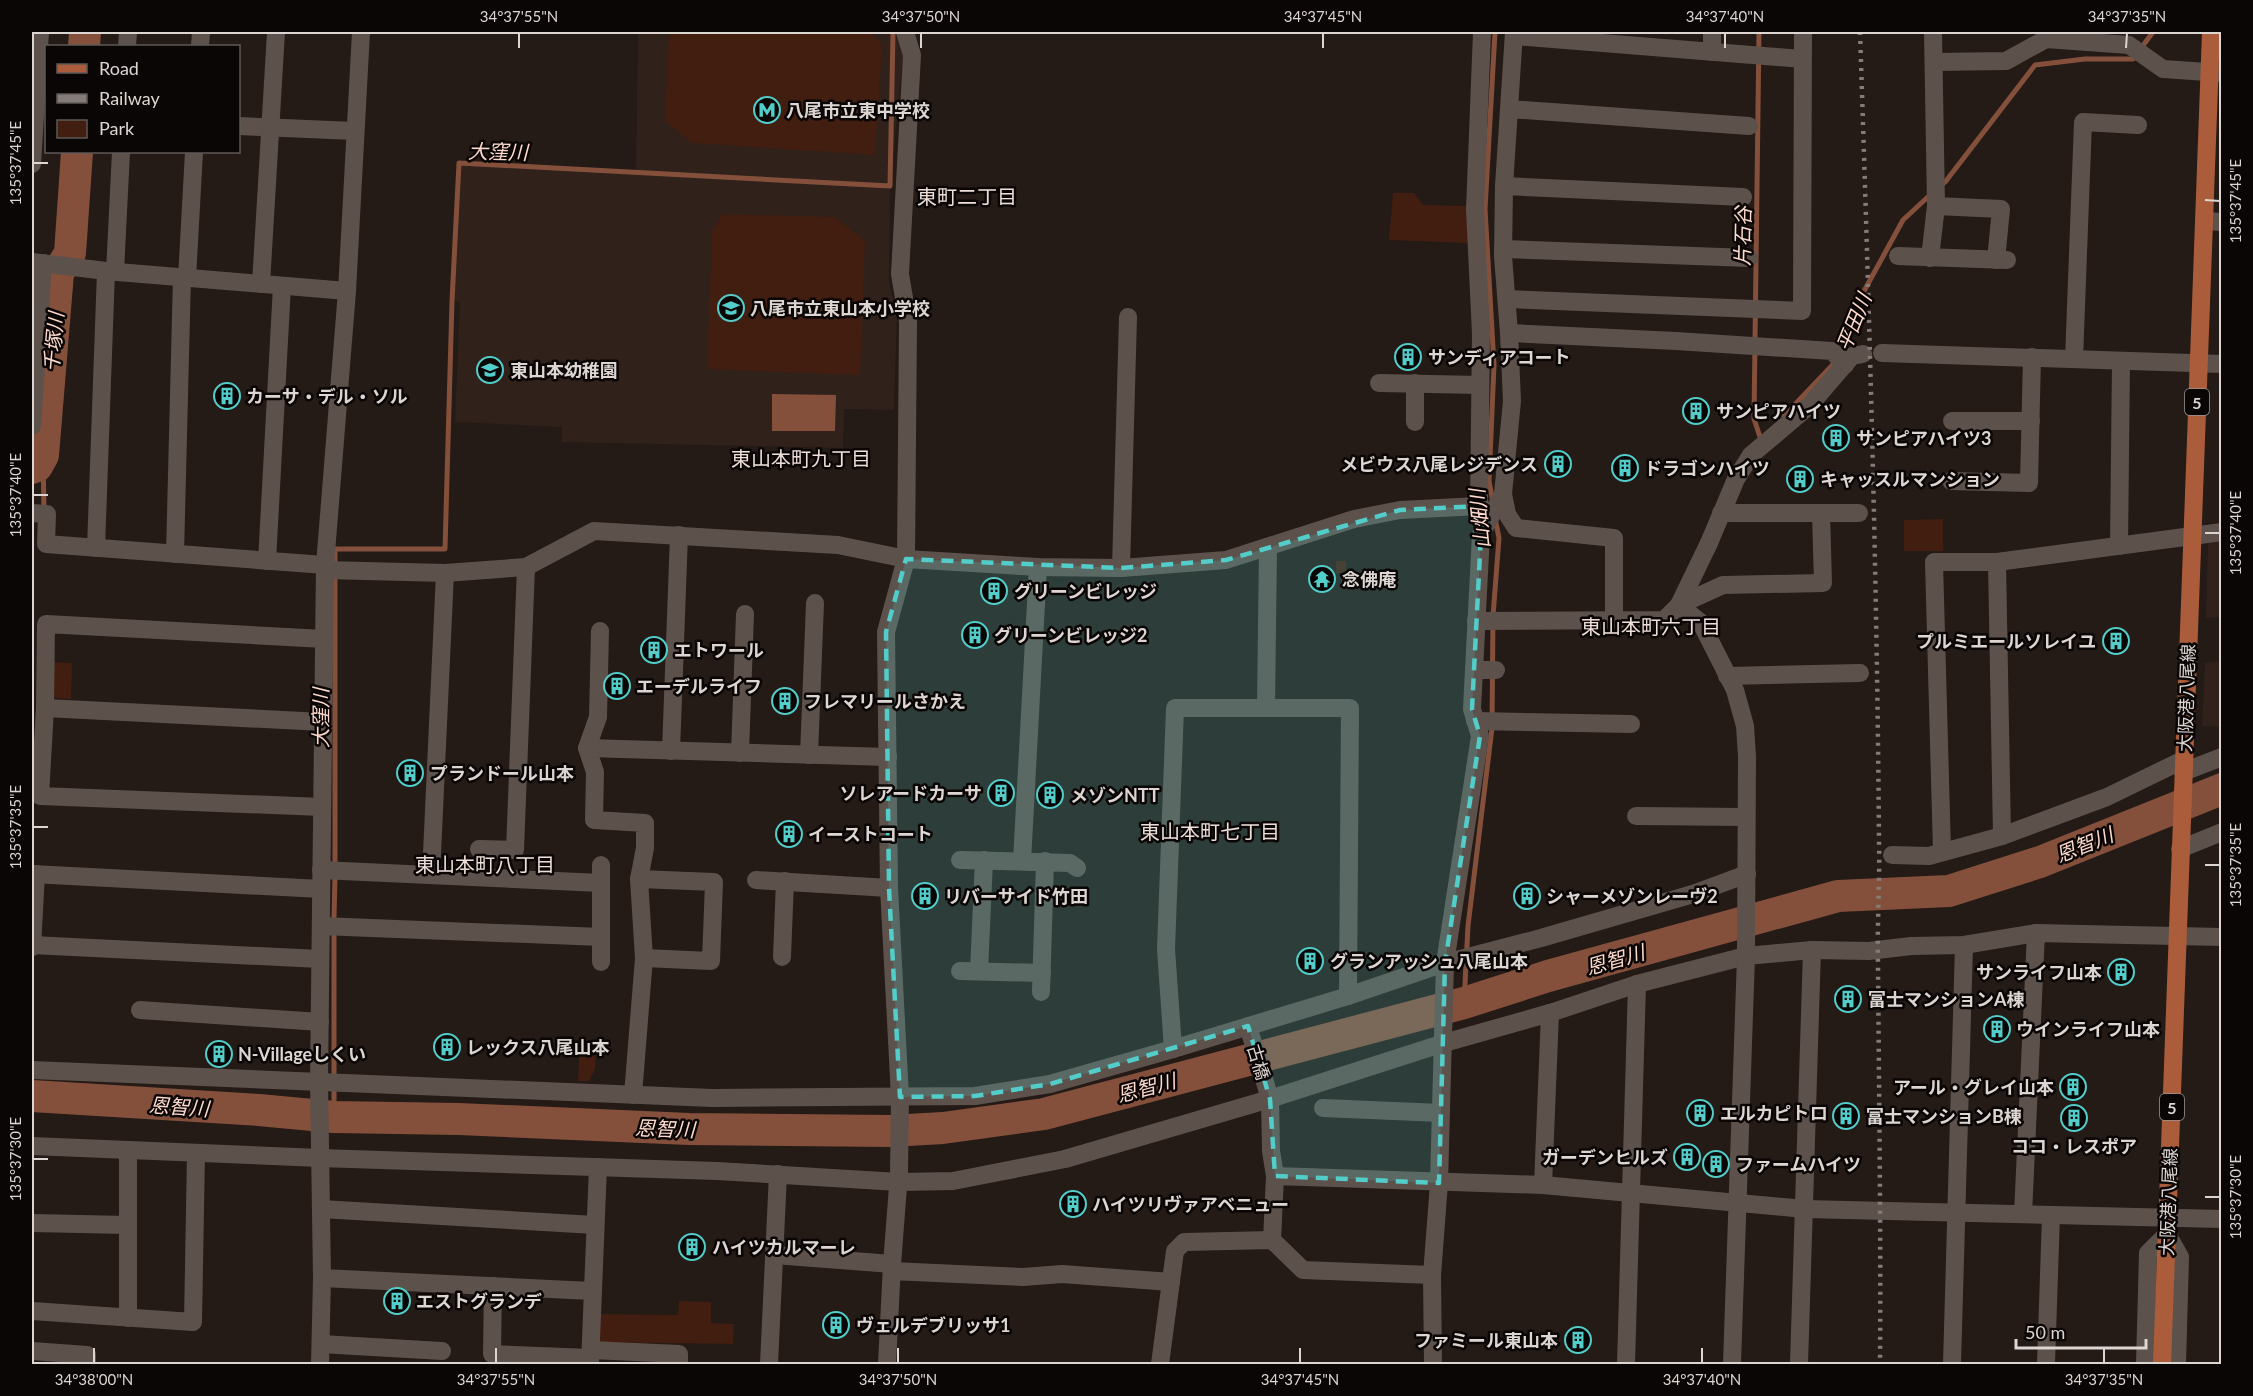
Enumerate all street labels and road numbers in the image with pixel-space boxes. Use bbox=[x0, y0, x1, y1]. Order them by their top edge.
road number: 5 bbox=[2185, 389, 2209, 415]
street label: 大阪港八尾線 bbox=[2173, 644, 2199, 752]
street label: 古橋 bbox=[1243, 1042, 1275, 1082]
road number: 5 bbox=[2160, 1094, 2184, 1120]
street label: 大阪港八尾線 bbox=[2155, 1148, 2181, 1256]

